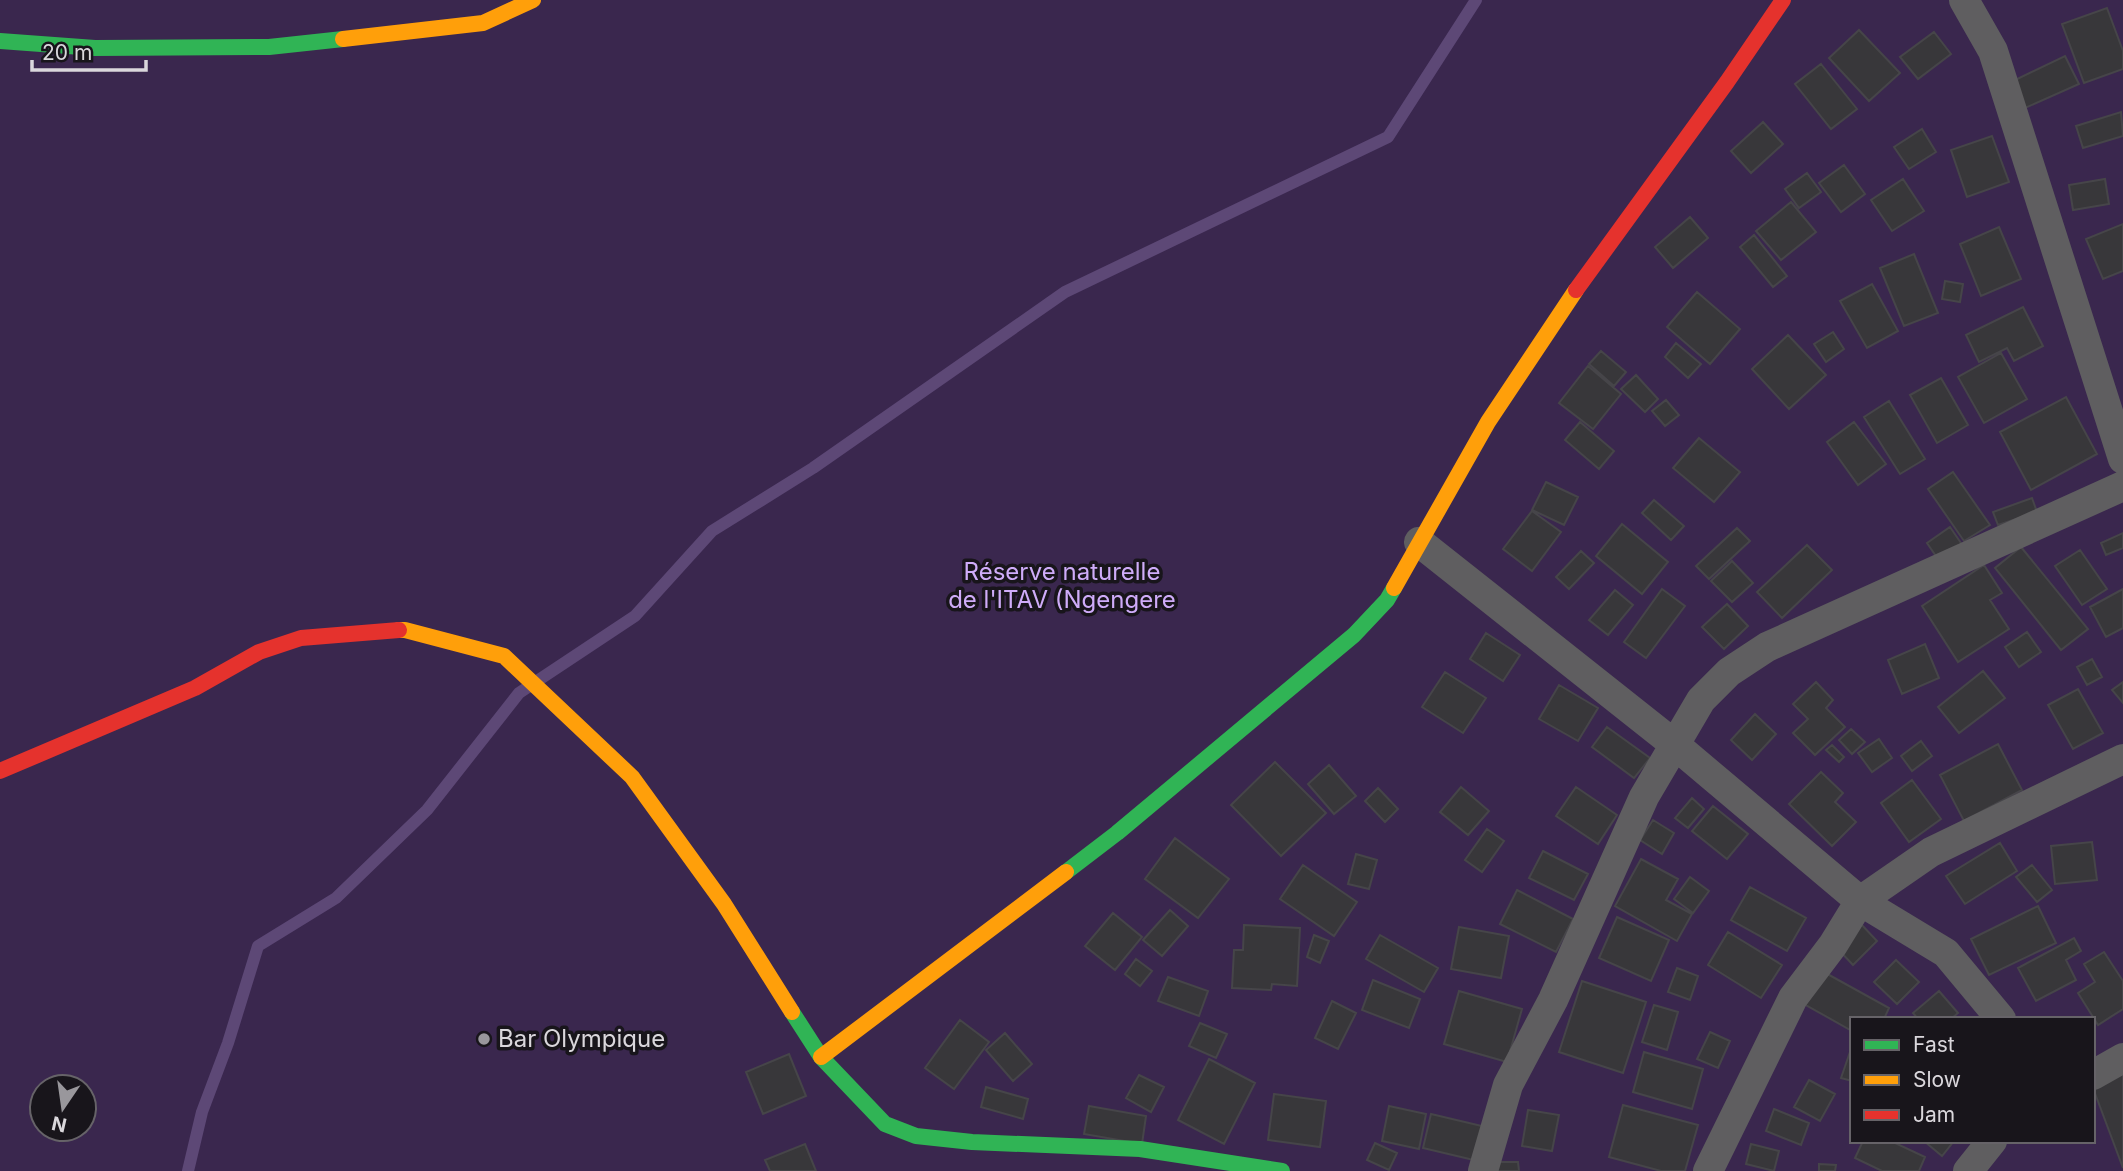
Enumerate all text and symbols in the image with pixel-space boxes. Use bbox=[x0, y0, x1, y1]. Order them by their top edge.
scale bar bbox=[32, 28, 145, 72]
text: 20 m bbox=[42, 40, 92, 65]
park label: Réserve naturelle de l'ITAV (Ngengere bbox=[948, 557, 1176, 614]
legend bbox=[1850, 1017, 2095, 1143]
place label: Bar Olympique bbox=[498, 1024, 665, 1053]
marker: Bar Olympique bbox=[476, 1031, 492, 1047]
text: Fast bbox=[1913, 1032, 1955, 1057]
text: Slow bbox=[1913, 1067, 1961, 1092]
north arrow bbox=[28, 1073, 98, 1143]
text: Jam bbox=[1913, 1102, 1955, 1127]
text: N bbox=[50, 1111, 69, 1137]

